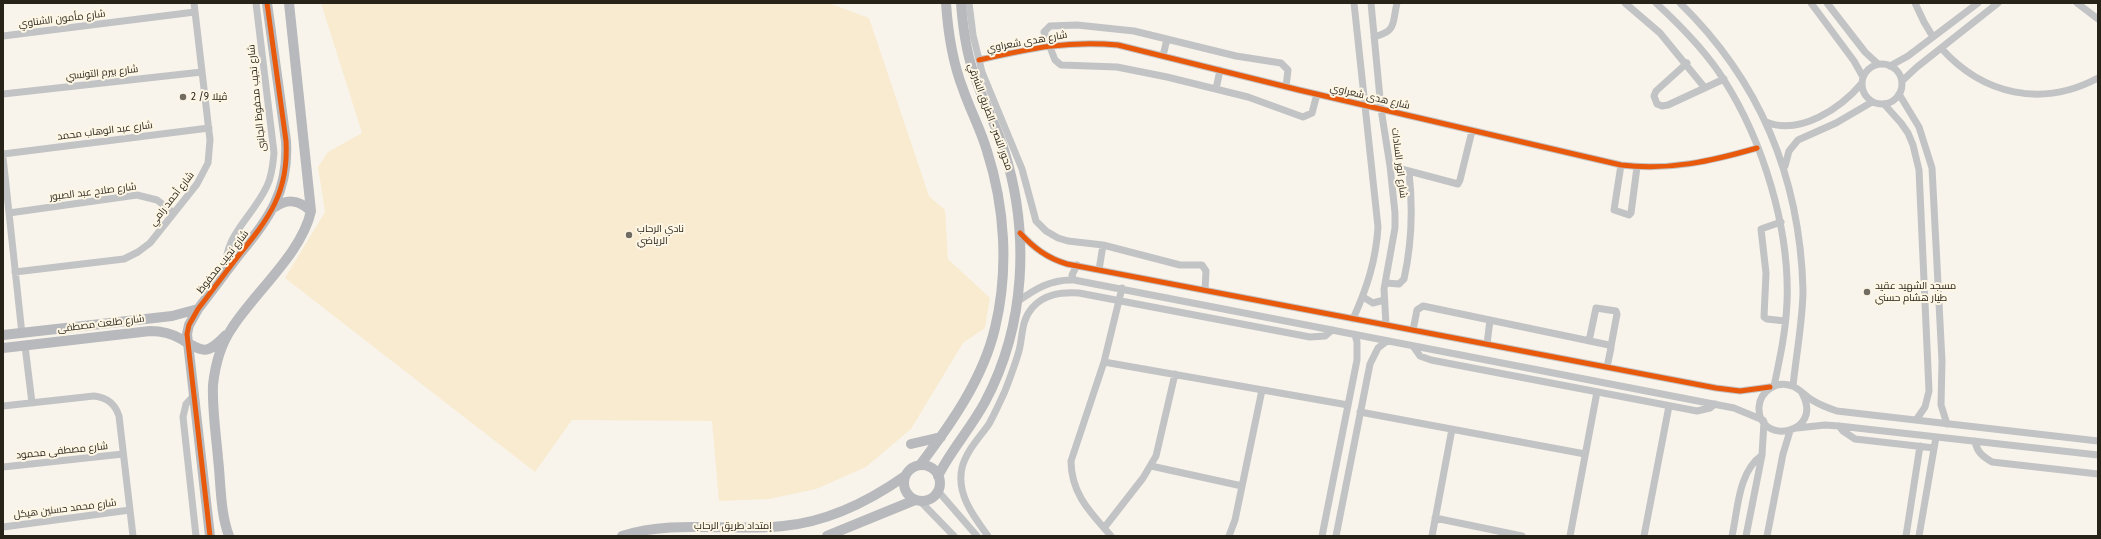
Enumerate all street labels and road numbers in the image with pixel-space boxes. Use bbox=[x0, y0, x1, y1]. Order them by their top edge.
street label: شارع مأمون الشناوي bbox=[18, 8, 106, 30]
street label: شارع هدى شعراوي bbox=[986, 29, 1068, 55]
street label: شارع نجيب محفوظ الجانبى bbox=[245, 44, 269, 152]
street label: محور النصر - الطريق الشرقي bbox=[965, 62, 1015, 172]
street label: شارع بيرم التونسي bbox=[65, 63, 139, 83]
street label: شارع هدى شعراوي bbox=[1329, 82, 1411, 112]
street label: شارع عبد الوهاب محمد bbox=[57, 119, 153, 143]
street label: شارع انور السادات bbox=[1389, 127, 1409, 199]
street label: شارع أحمد رامي bbox=[147, 169, 197, 229]
street label: شارع صلاح عبد الصبور bbox=[49, 181, 137, 203]
street label: شارع نجيب محفوظ bbox=[195, 228, 251, 296]
street label: شارع طلعت مصطفى bbox=[57, 313, 145, 335]
street label: شارع مصطفى محمود bbox=[16, 440, 108, 462]
street label: شارع محمد حسنين هيكل bbox=[13, 497, 117, 521]
street label: إمتداد طريق الرحاب bbox=[694, 520, 772, 532]

